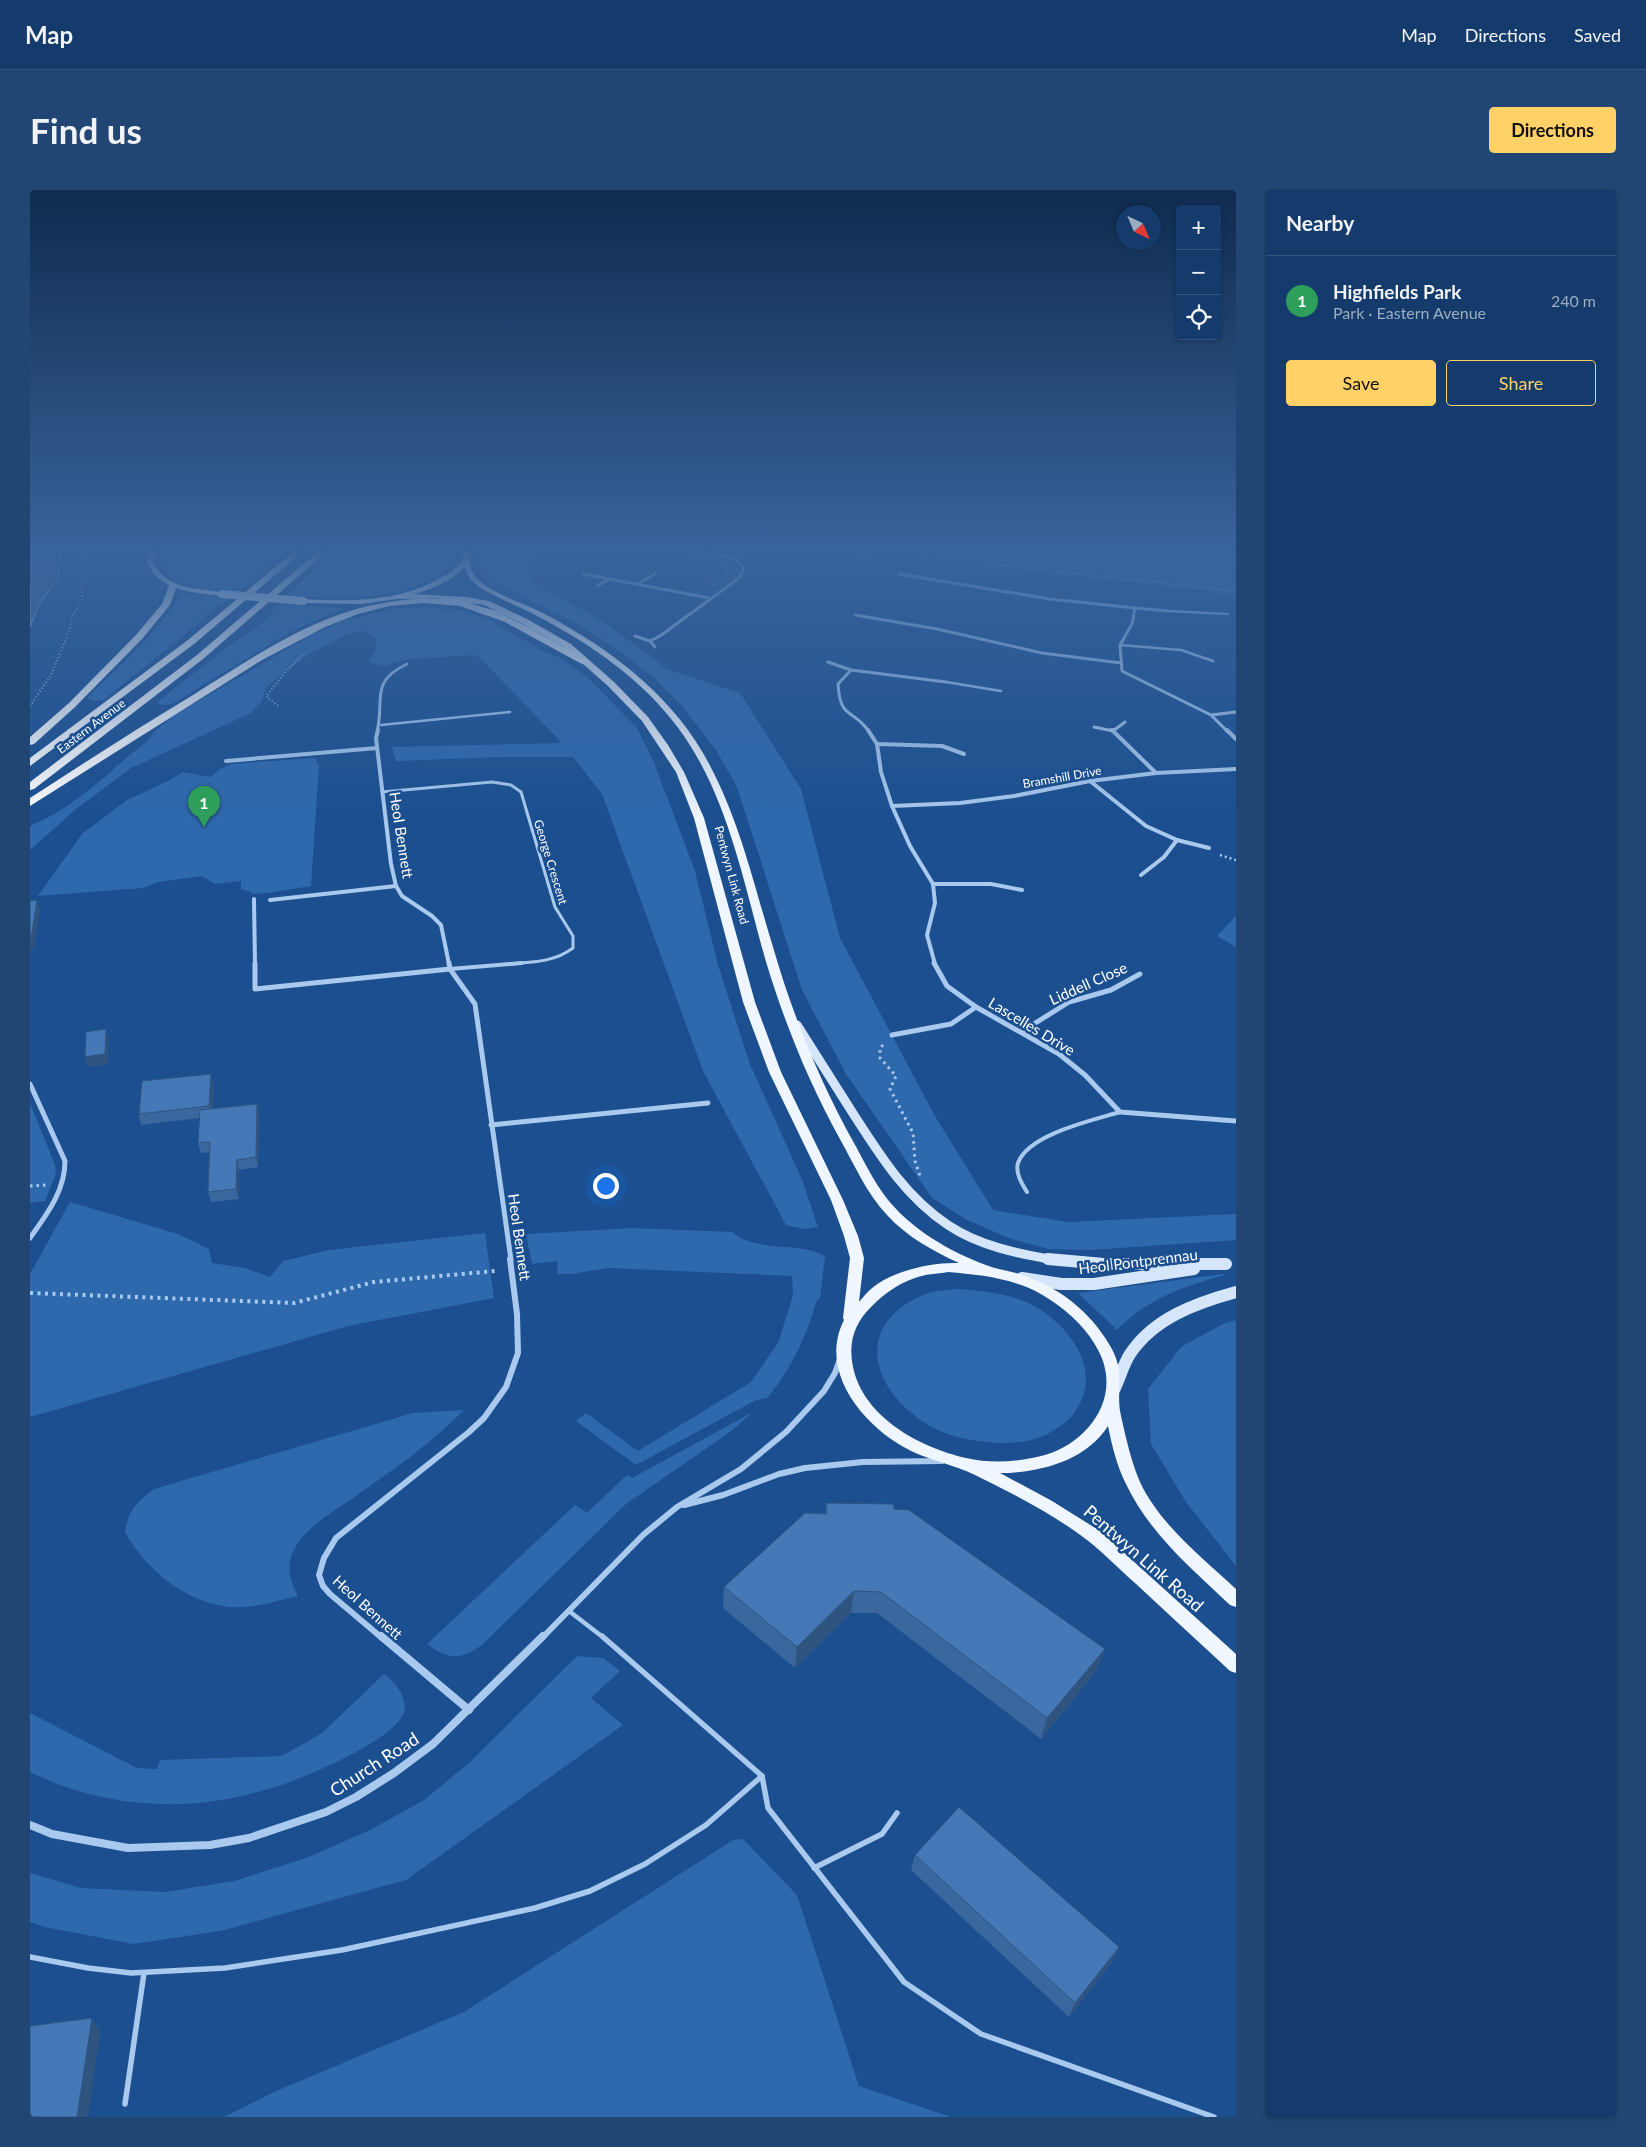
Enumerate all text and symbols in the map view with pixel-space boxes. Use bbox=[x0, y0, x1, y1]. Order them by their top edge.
text: Map bbox=[25, 20, 73, 49]
text: Map bbox=[1401, 24, 1437, 46]
text: Directions bbox=[1465, 24, 1546, 46]
text: Saved bbox=[1574, 24, 1621, 46]
button: Directions bbox=[1489, 107, 1616, 153]
text: Find us bbox=[30, 109, 142, 151]
north arrow bbox=[1116, 205, 1161, 250]
map controls bbox=[1176, 205, 1221, 340]
button: + bbox=[1176, 205, 1221, 250]
text: Nearby bbox=[1286, 210, 1354, 235]
button: − bbox=[1176, 250, 1221, 295]
text: Highfields Park bbox=[1333, 280, 1461, 303]
text: 1 bbox=[1297, 291, 1307, 310]
text: 240 m bbox=[1551, 291, 1596, 310]
button: locate bbox=[1176, 295, 1221, 340]
text: Park · Eastern Avenue bbox=[1333, 303, 1486, 322]
button: Save bbox=[1286, 360, 1436, 406]
button: Share bbox=[1446, 360, 1596, 406]
street label: Eastern Avenue bbox=[54, 695, 128, 757]
street label: Bramshill Drive bbox=[1021, 763, 1103, 791]
pin: 1 bbox=[188, 786, 220, 827]
street label: Heol Bennett bbox=[386, 790, 418, 880]
street label: George Crescent bbox=[531, 818, 571, 907]
street label: Pentwyn Link Road bbox=[712, 824, 752, 926]
street label: Liddell Close bbox=[1046, 958, 1130, 1008]
street label: Lascelles Drive bbox=[985, 993, 1079, 1059]
your location bbox=[593, 1173, 619, 1199]
street label: Heol Bennett bbox=[505, 1192, 535, 1282]
street label: Heol Pontprennau bbox=[1077, 1245, 1199, 1277]
street label: Pentwyn Link Road bbox=[1080, 1500, 1208, 1616]
street label: Heol Bennett bbox=[330, 1571, 407, 1643]
street label: Church Road bbox=[325, 1727, 423, 1801]

